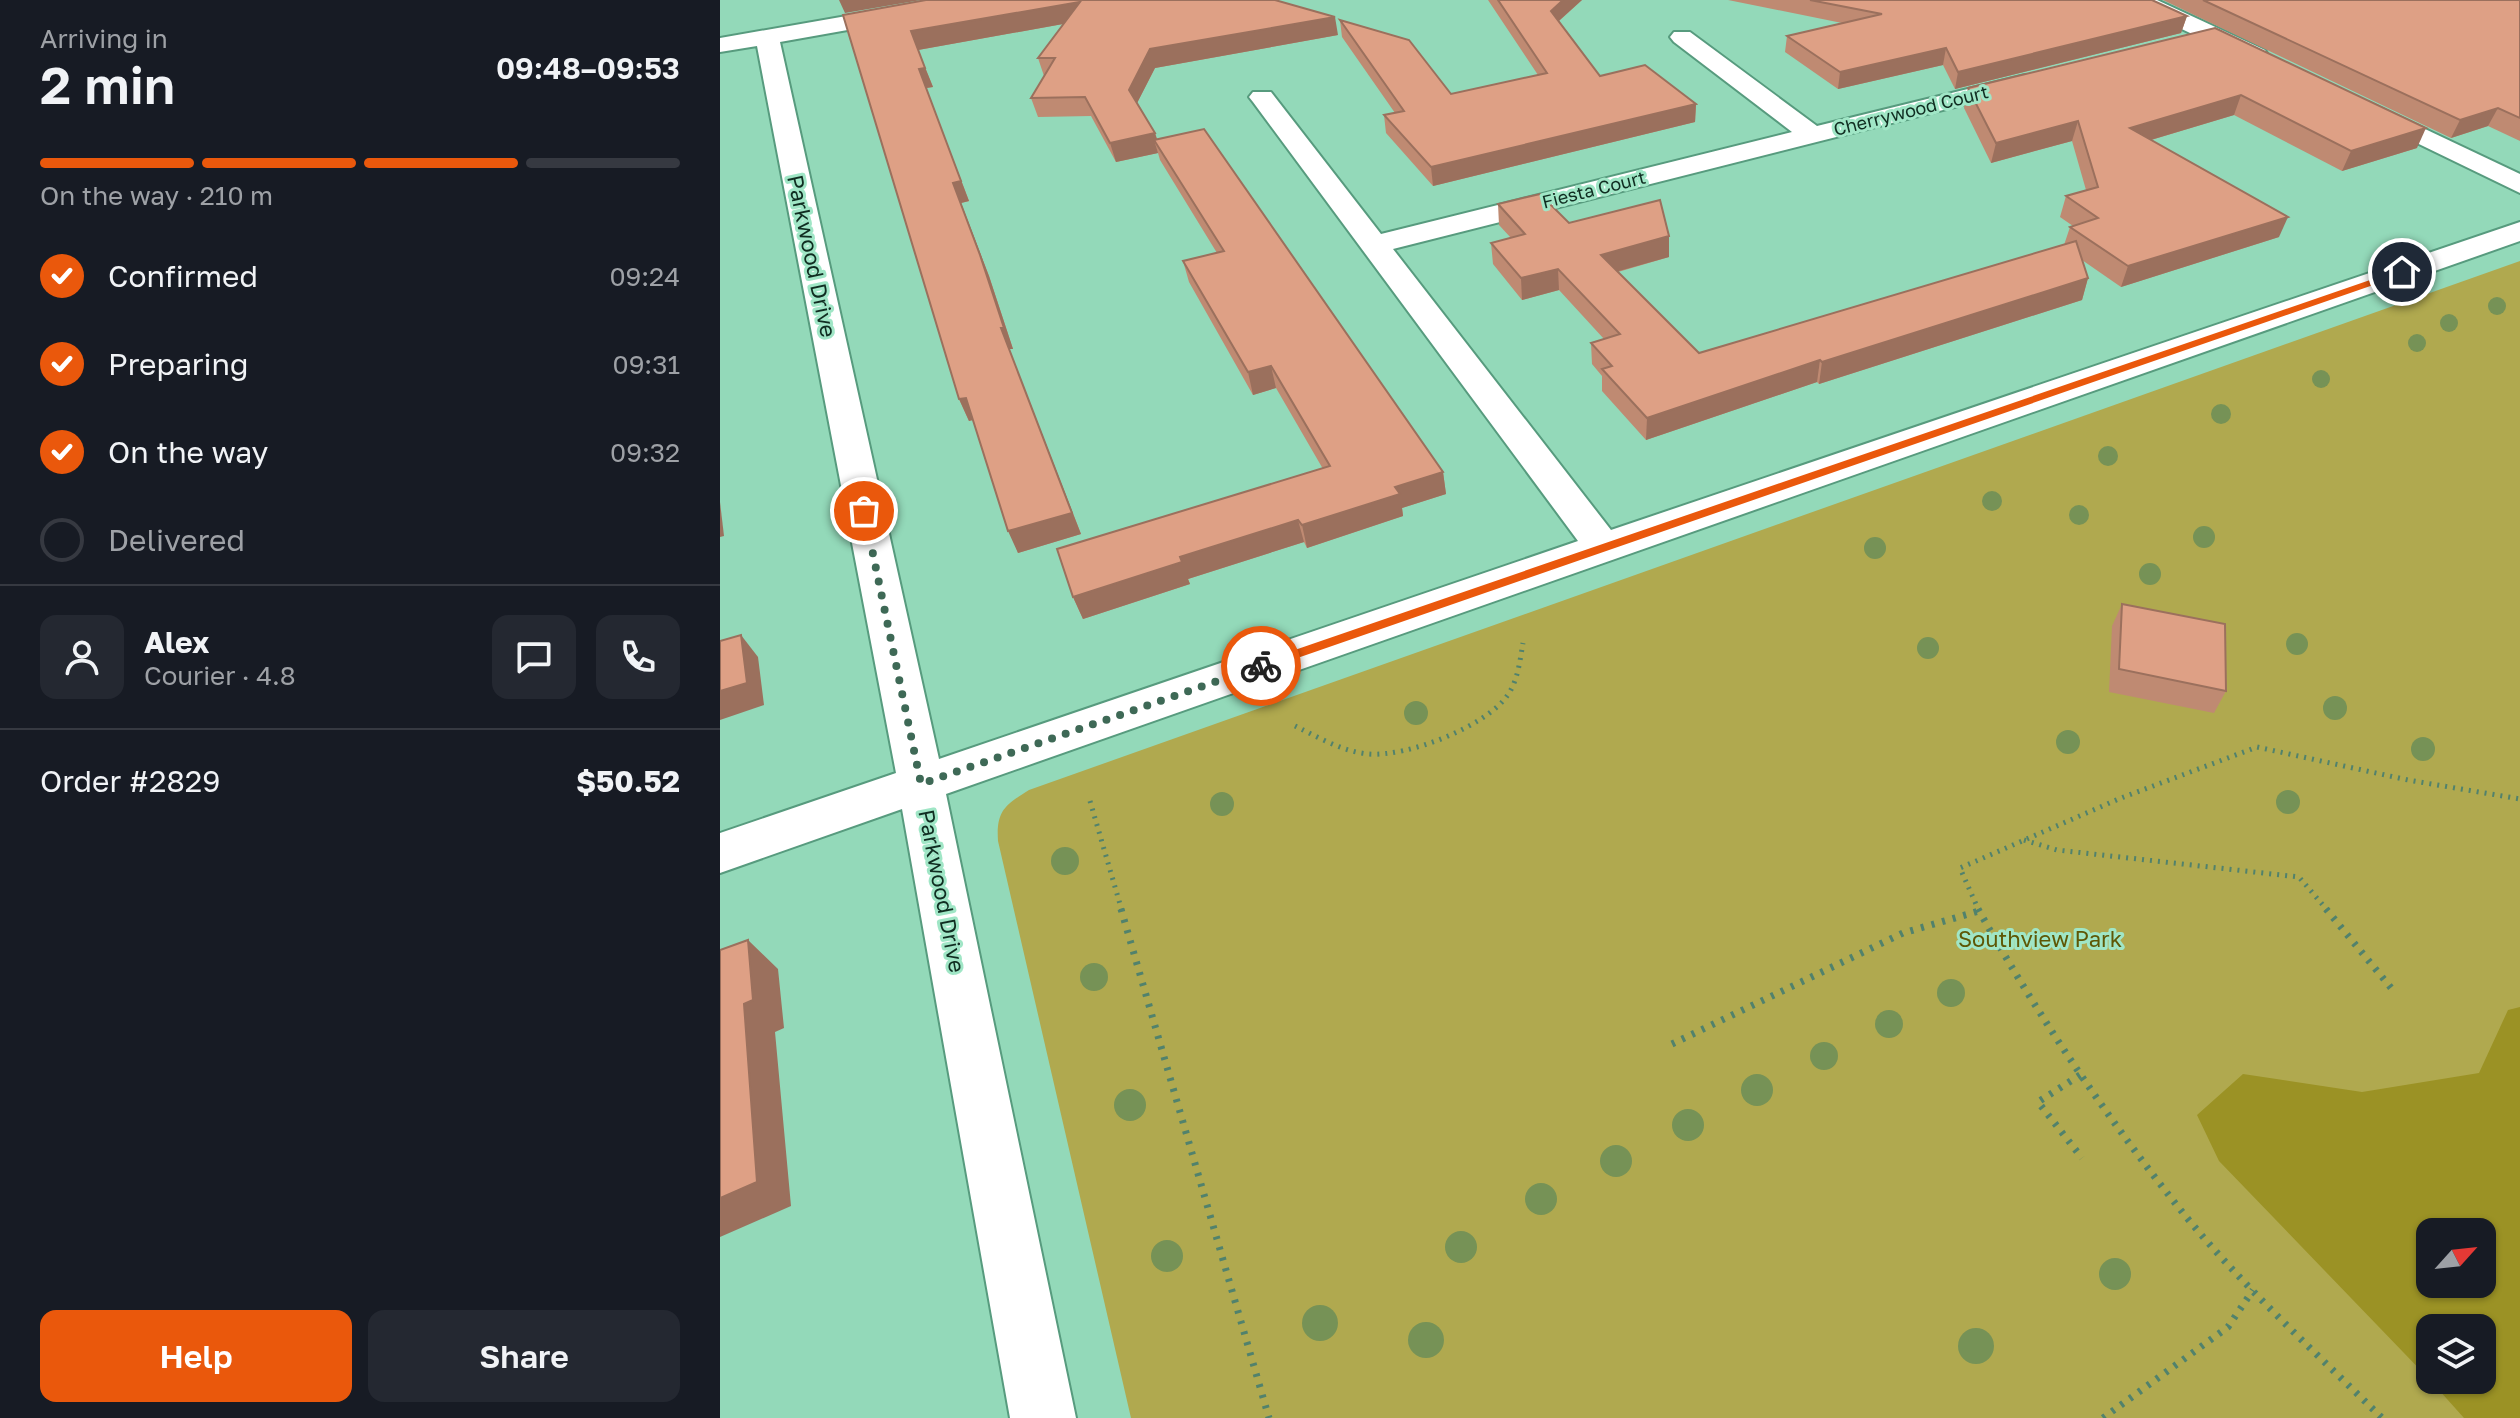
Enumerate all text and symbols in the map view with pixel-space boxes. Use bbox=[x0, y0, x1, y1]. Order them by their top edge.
text: Arriving in bbox=[40, 23, 168, 54]
text: 09:48–09:53 bbox=[496, 50, 680, 86]
text: 2 min bbox=[40, 53, 175, 115]
street label: Cherrywood Court bbox=[1831, 80, 1990, 140]
street label: Fiesta Court bbox=[1540, 166, 1648, 213]
street label: Parkwood Drive bbox=[782, 172, 843, 340]
text: On the way · 210 m bbox=[40, 180, 273, 211]
pin bbox=[2368, 238, 2436, 306]
icon: home bbox=[2380, 250, 2424, 294]
icon: check bbox=[40, 254, 84, 298]
text: Confirmed bbox=[108, 258, 258, 294]
text: 09:24 bbox=[609, 261, 680, 292]
icon: check bbox=[40, 342, 84, 386]
text: Preparing bbox=[108, 346, 249, 382]
text: 09:31 bbox=[613, 349, 680, 380]
icon: check bbox=[40, 430, 84, 474]
text: On the way bbox=[108, 434, 268, 470]
text: 09:32 bbox=[610, 437, 680, 468]
pin bbox=[830, 477, 898, 545]
icon: bag bbox=[842, 489, 886, 533]
text: Delivered bbox=[108, 522, 245, 558]
button: person bbox=[40, 615, 124, 699]
button: chat bbox=[492, 615, 576, 699]
button: phone bbox=[596, 615, 680, 699]
text: Alex bbox=[144, 624, 209, 660]
courier bbox=[1221, 626, 1301, 706]
icon: bike bbox=[1239, 644, 1283, 688]
text: Courier · 4.8 bbox=[144, 660, 296, 691]
text: Order #2829 bbox=[40, 763, 220, 799]
text: $50.52 bbox=[576, 763, 680, 799]
street label: Parkwood Drive bbox=[913, 807, 972, 975]
park label: Southview Park bbox=[1958, 925, 2122, 952]
north arrow bbox=[2416, 1218, 2496, 1298]
map controls bbox=[2416, 1218, 2496, 1394]
button: Help bbox=[40, 1310, 352, 1402]
button: Share bbox=[368, 1310, 680, 1402]
button: layers bbox=[2416, 1314, 2496, 1394]

